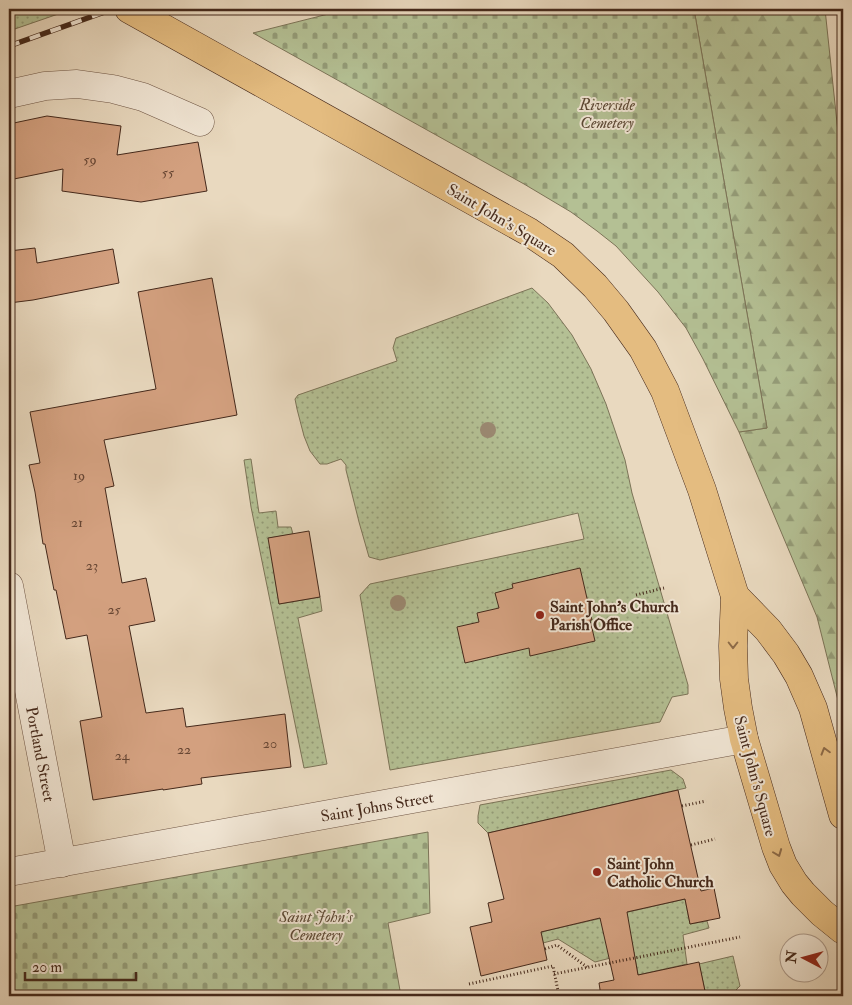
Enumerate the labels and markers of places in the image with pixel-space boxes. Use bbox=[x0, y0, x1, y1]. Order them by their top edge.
place label: Saint John's Church Parish Office bbox=[550, 597, 679, 635]
marker: Saint John's Church Parish Office bbox=[534, 609, 546, 621]
place label: Saint John Catholic Church bbox=[607, 854, 714, 892]
marker: Saint John Catholic Church bbox=[591, 866, 603, 878]

